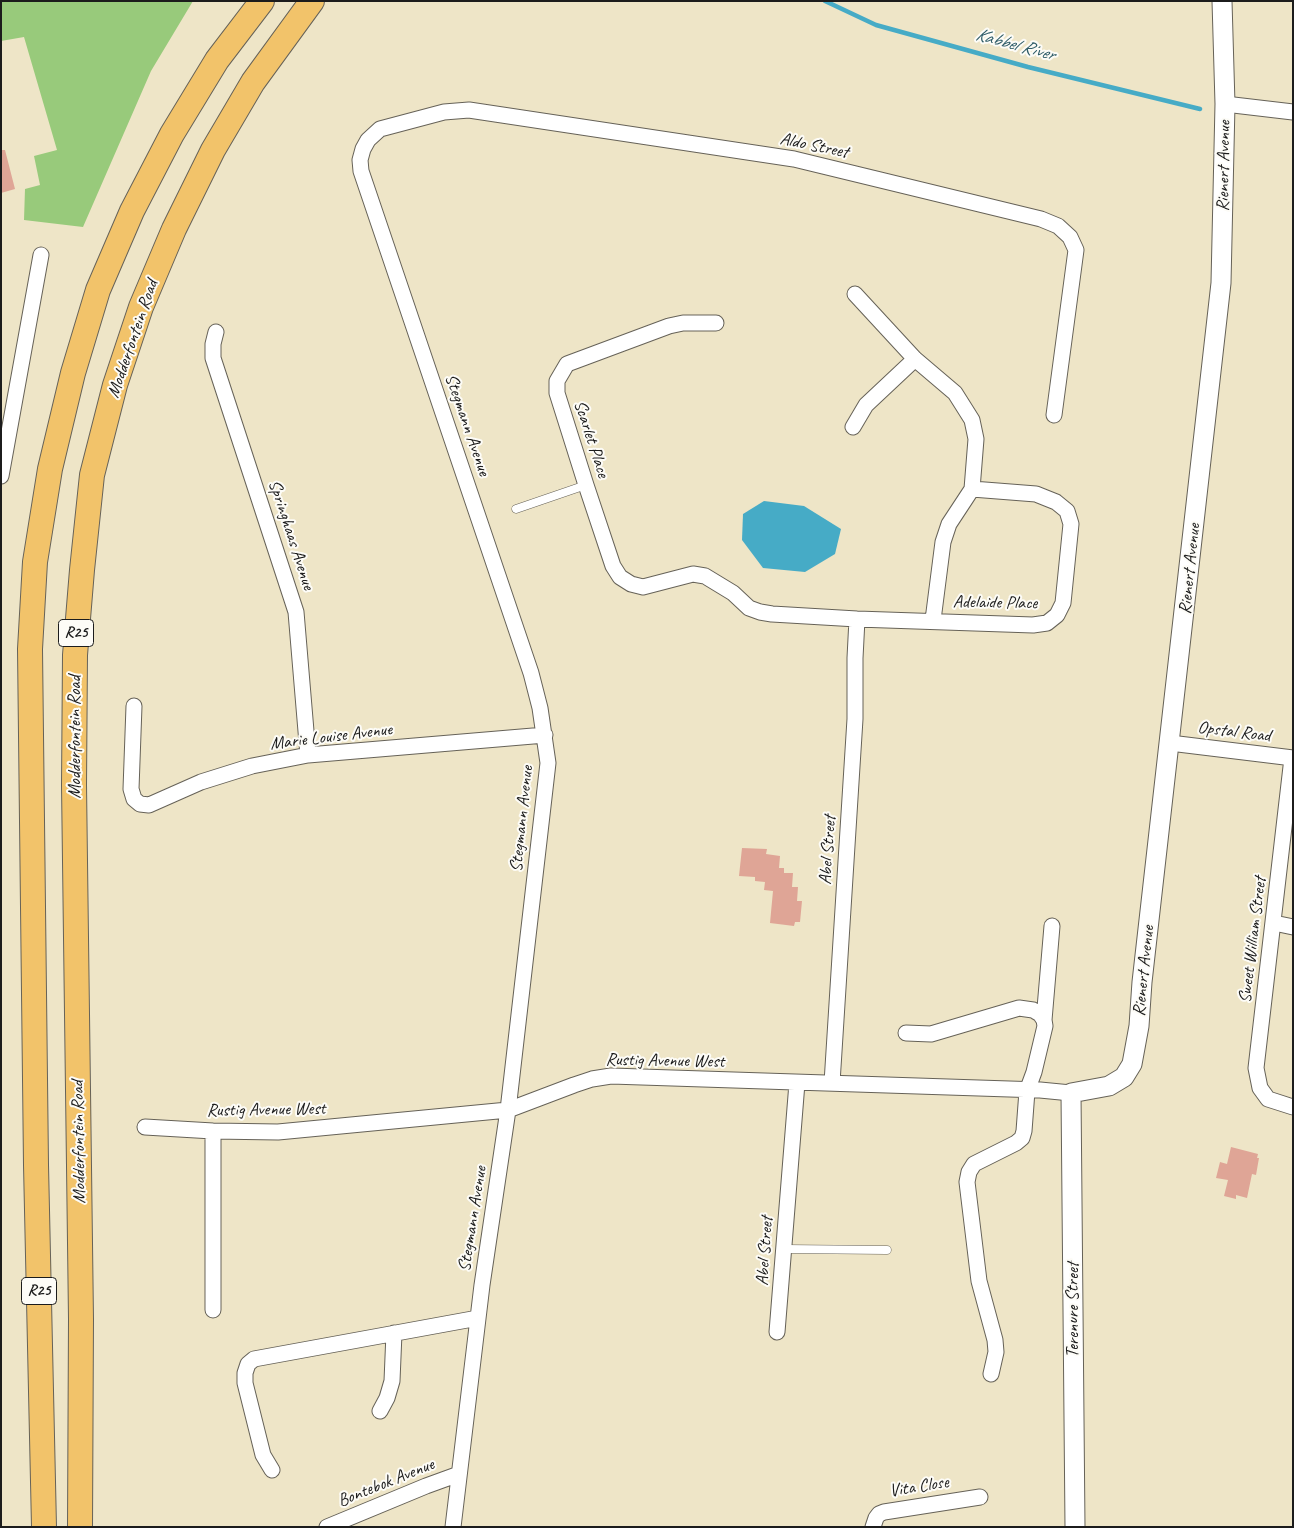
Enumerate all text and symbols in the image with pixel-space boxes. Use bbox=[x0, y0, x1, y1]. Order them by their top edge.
water label: Kabbel River bbox=[973, 24, 1057, 66]
street label: Rienert Avenue bbox=[1212, 120, 1236, 212]
street label: Aldo Street bbox=[778, 128, 850, 164]
street label: Modderfontein Road bbox=[103, 277, 163, 401]
street label: Stegmann Avenue bbox=[439, 371, 495, 479]
street label: Scarlet Place bbox=[568, 398, 614, 480]
street label: Springhaas Avenue bbox=[263, 477, 319, 593]
street label: Rienert Avenue bbox=[1175, 523, 1205, 615]
street label: Adelaide Place bbox=[953, 591, 1037, 615]
road number: R25 bbox=[58, 620, 94, 646]
street label: Modderfontein Road bbox=[64, 675, 86, 799]
street label: Opstal Road bbox=[1196, 717, 1272, 747]
street label: Marie Louise Avenue bbox=[269, 719, 393, 755]
street label: Stegmann Avenue bbox=[506, 765, 538, 873]
street label: Abel Street bbox=[815, 815, 841, 885]
street label: Sweet William Street bbox=[1235, 876, 1271, 1004]
street label: Rienert Avenue bbox=[1129, 925, 1159, 1017]
street label: Rustig Avenue West bbox=[605, 1049, 725, 1073]
street label: Modderfontein Road bbox=[67, 1080, 91, 1204]
street label: Rustig Avenue West bbox=[206, 1098, 326, 1122]
street label: Stegmann Avenue bbox=[454, 1165, 492, 1273]
street label: Abel Street bbox=[752, 1216, 778, 1286]
street label: Terenure Street bbox=[1062, 1262, 1084, 1358]
road number: R25 bbox=[22, 1278, 56, 1304]
street label: Bontebok Avenue bbox=[335, 1454, 437, 1512]
street label: Vita Close bbox=[888, 1472, 950, 1502]

